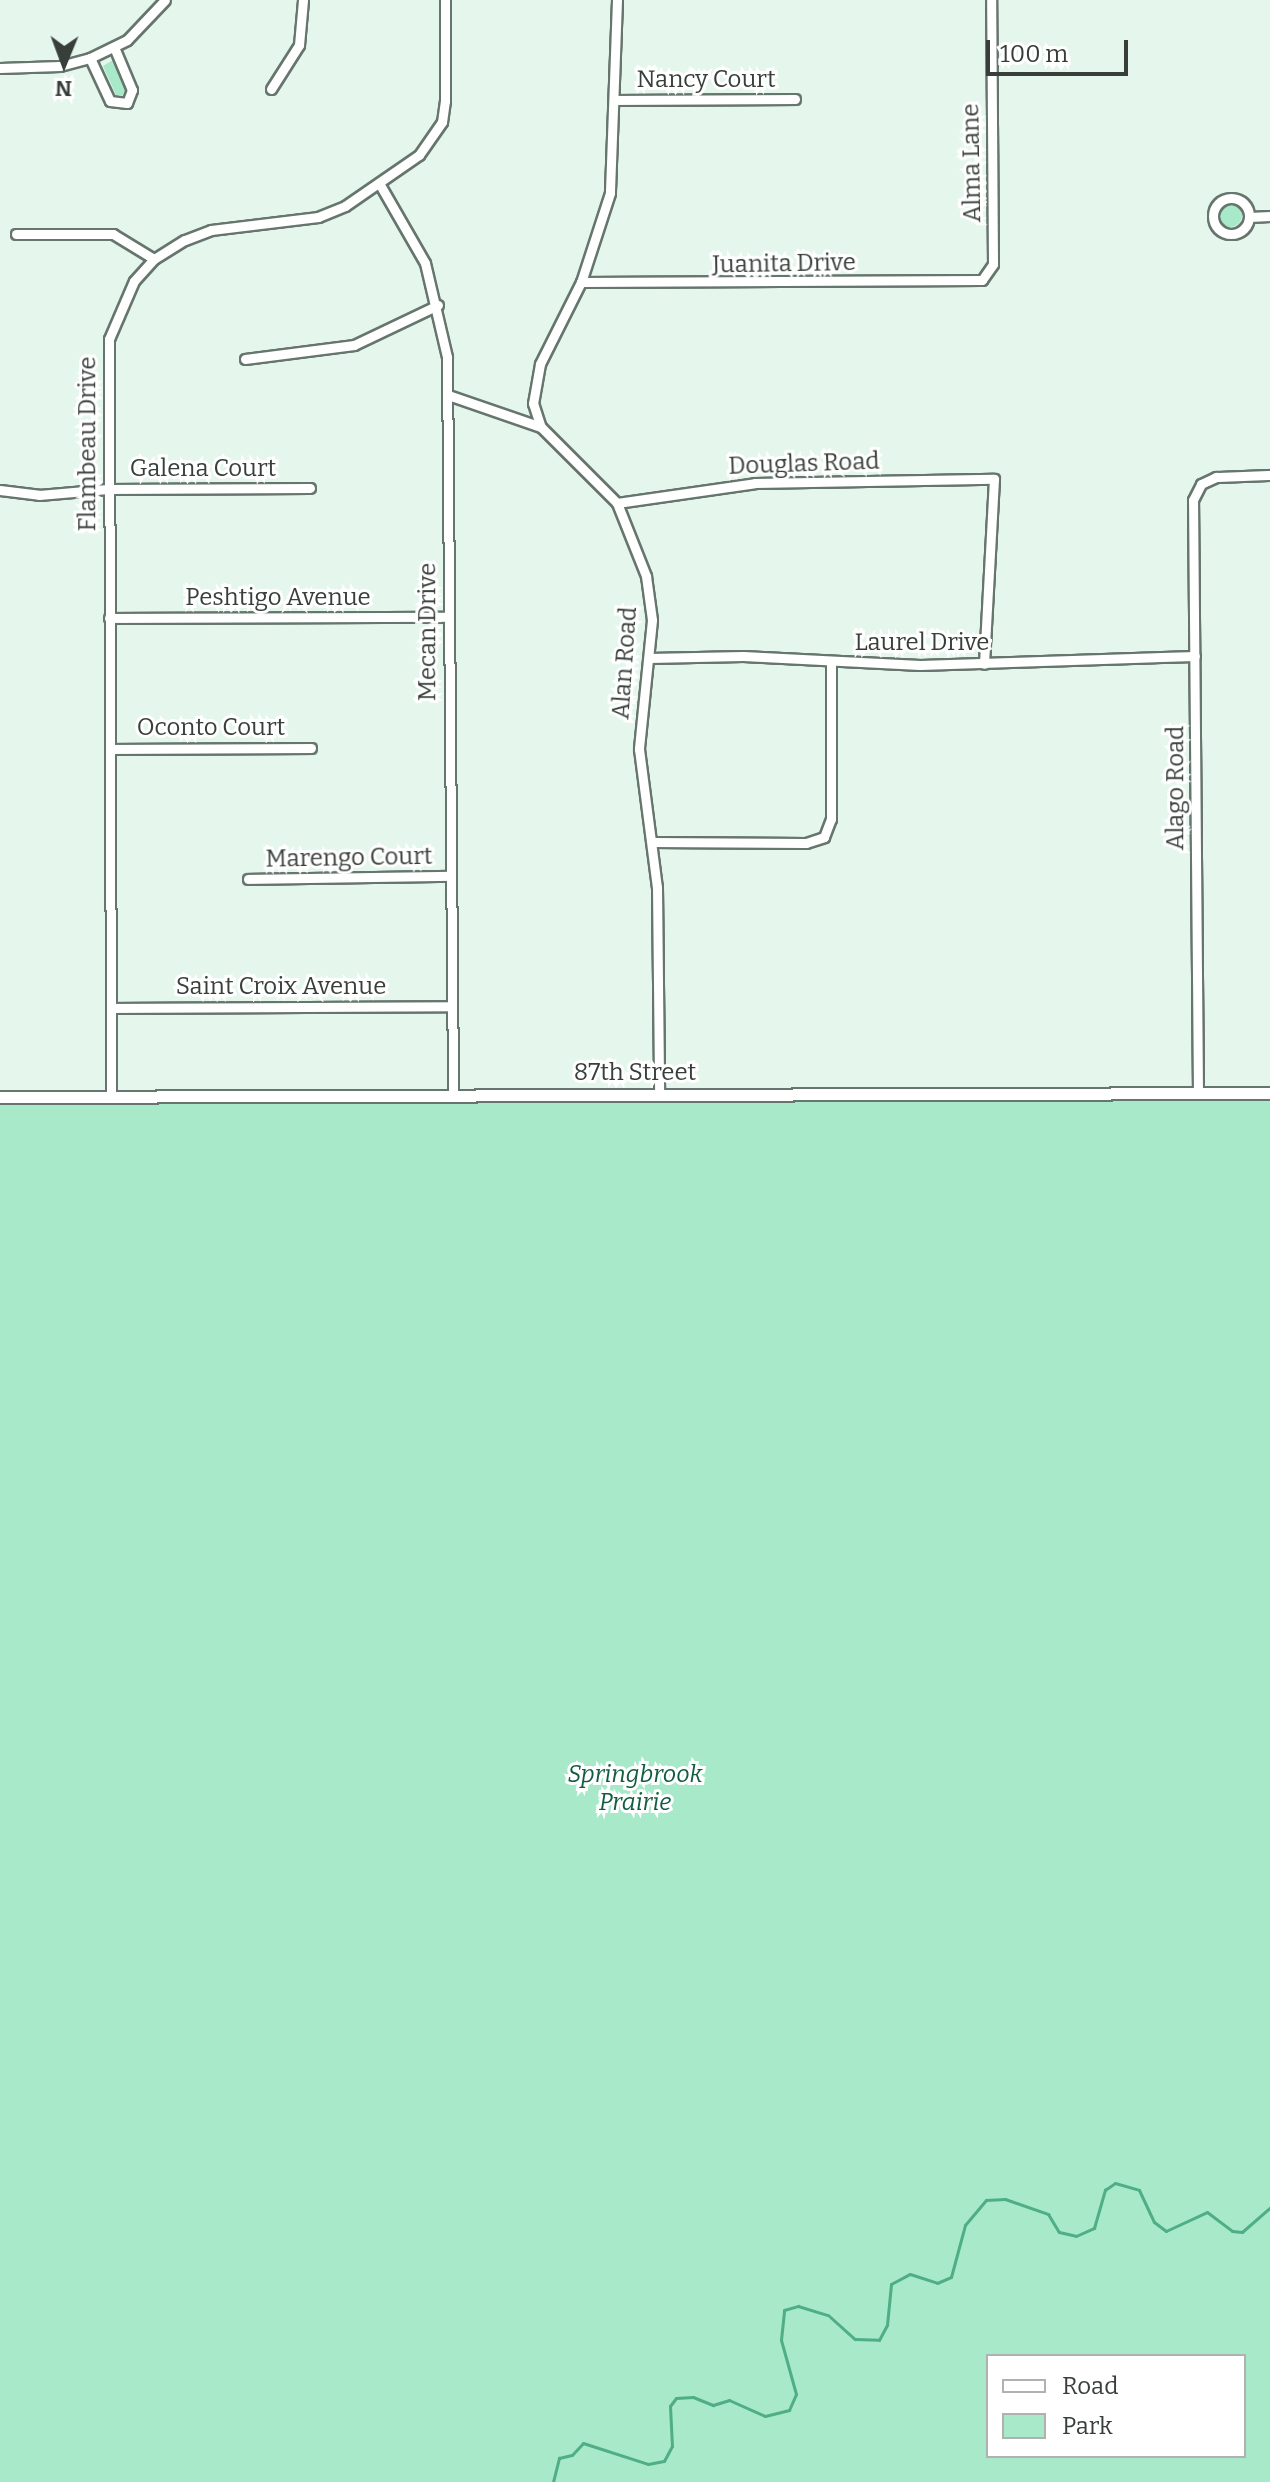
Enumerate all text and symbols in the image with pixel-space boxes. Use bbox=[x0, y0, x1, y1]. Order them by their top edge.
north arrow bbox=[24, 24, 104, 104]
scale bar bbox=[990, 24, 1132, 74]
text: 100 m bbox=[1000, 40, 1068, 68]
street label: Nancy Court bbox=[636, 66, 776, 94]
text: N bbox=[55, 75, 72, 102]
street label: Alma Lane bbox=[957, 103, 987, 223]
street label: Juanita Drive bbox=[712, 248, 856, 280]
street label: Flambeau Drive bbox=[74, 357, 102, 531]
street label: Douglas Road bbox=[728, 447, 880, 481]
street label: Galena Court bbox=[130, 455, 276, 483]
street label: Mecan Drive bbox=[414, 563, 442, 701]
street label: Peshtigo Avenue bbox=[185, 584, 371, 612]
street label: Alan Road bbox=[607, 606, 643, 720]
street label: Laurel Drive bbox=[855, 629, 989, 657]
street label: Oconto Court bbox=[137, 714, 285, 742]
street label: Alago Road bbox=[1162, 726, 1190, 850]
street label: Marengo Court bbox=[265, 842, 433, 874]
street label: Saint Croix Avenue bbox=[176, 973, 386, 1001]
street label: 87th Street bbox=[574, 1059, 696, 1087]
park label: Springbrook Prairie bbox=[567, 1761, 703, 1817]
legend bbox=[986, 2354, 1246, 2458]
text: Road bbox=[1062, 2372, 1118, 2400]
text: Park bbox=[1062, 2412, 1113, 2440]

